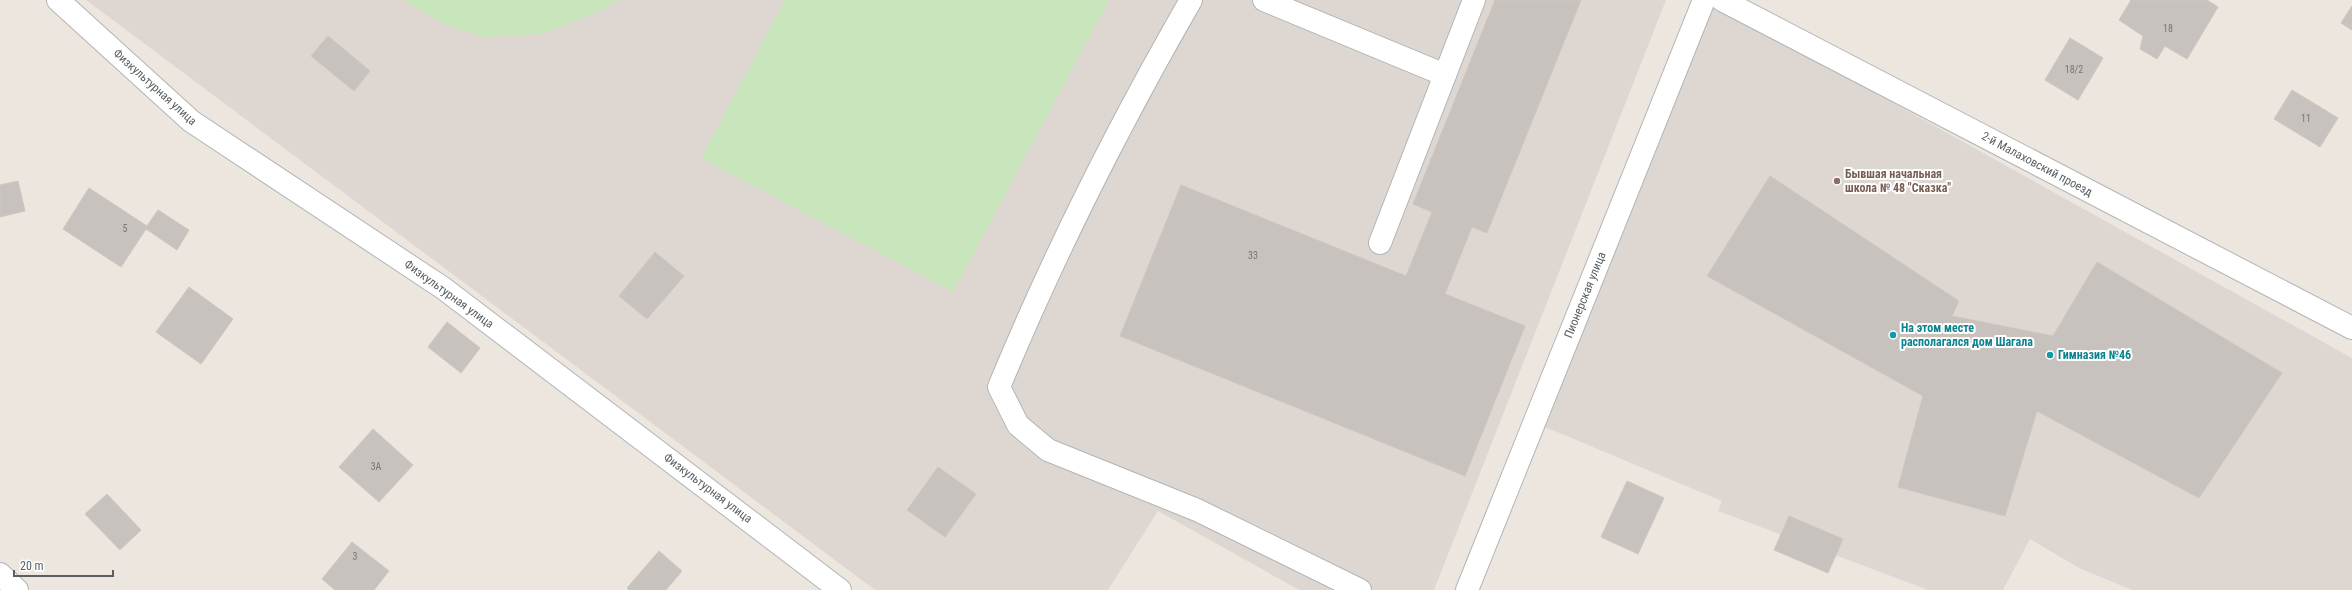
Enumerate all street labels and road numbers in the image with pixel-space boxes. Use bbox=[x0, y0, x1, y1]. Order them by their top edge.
street label: Физкультурная улица bbox=[111, 46, 200, 128]
street label: 2-й Малаховский проезд bbox=[1979, 129, 2095, 199]
street label: Пионерская улица bbox=[1561, 250, 1609, 340]
street label: Физкультурная улица bbox=[402, 257, 497, 331]
street label: Физкультурная улица bbox=[661, 450, 755, 526]

